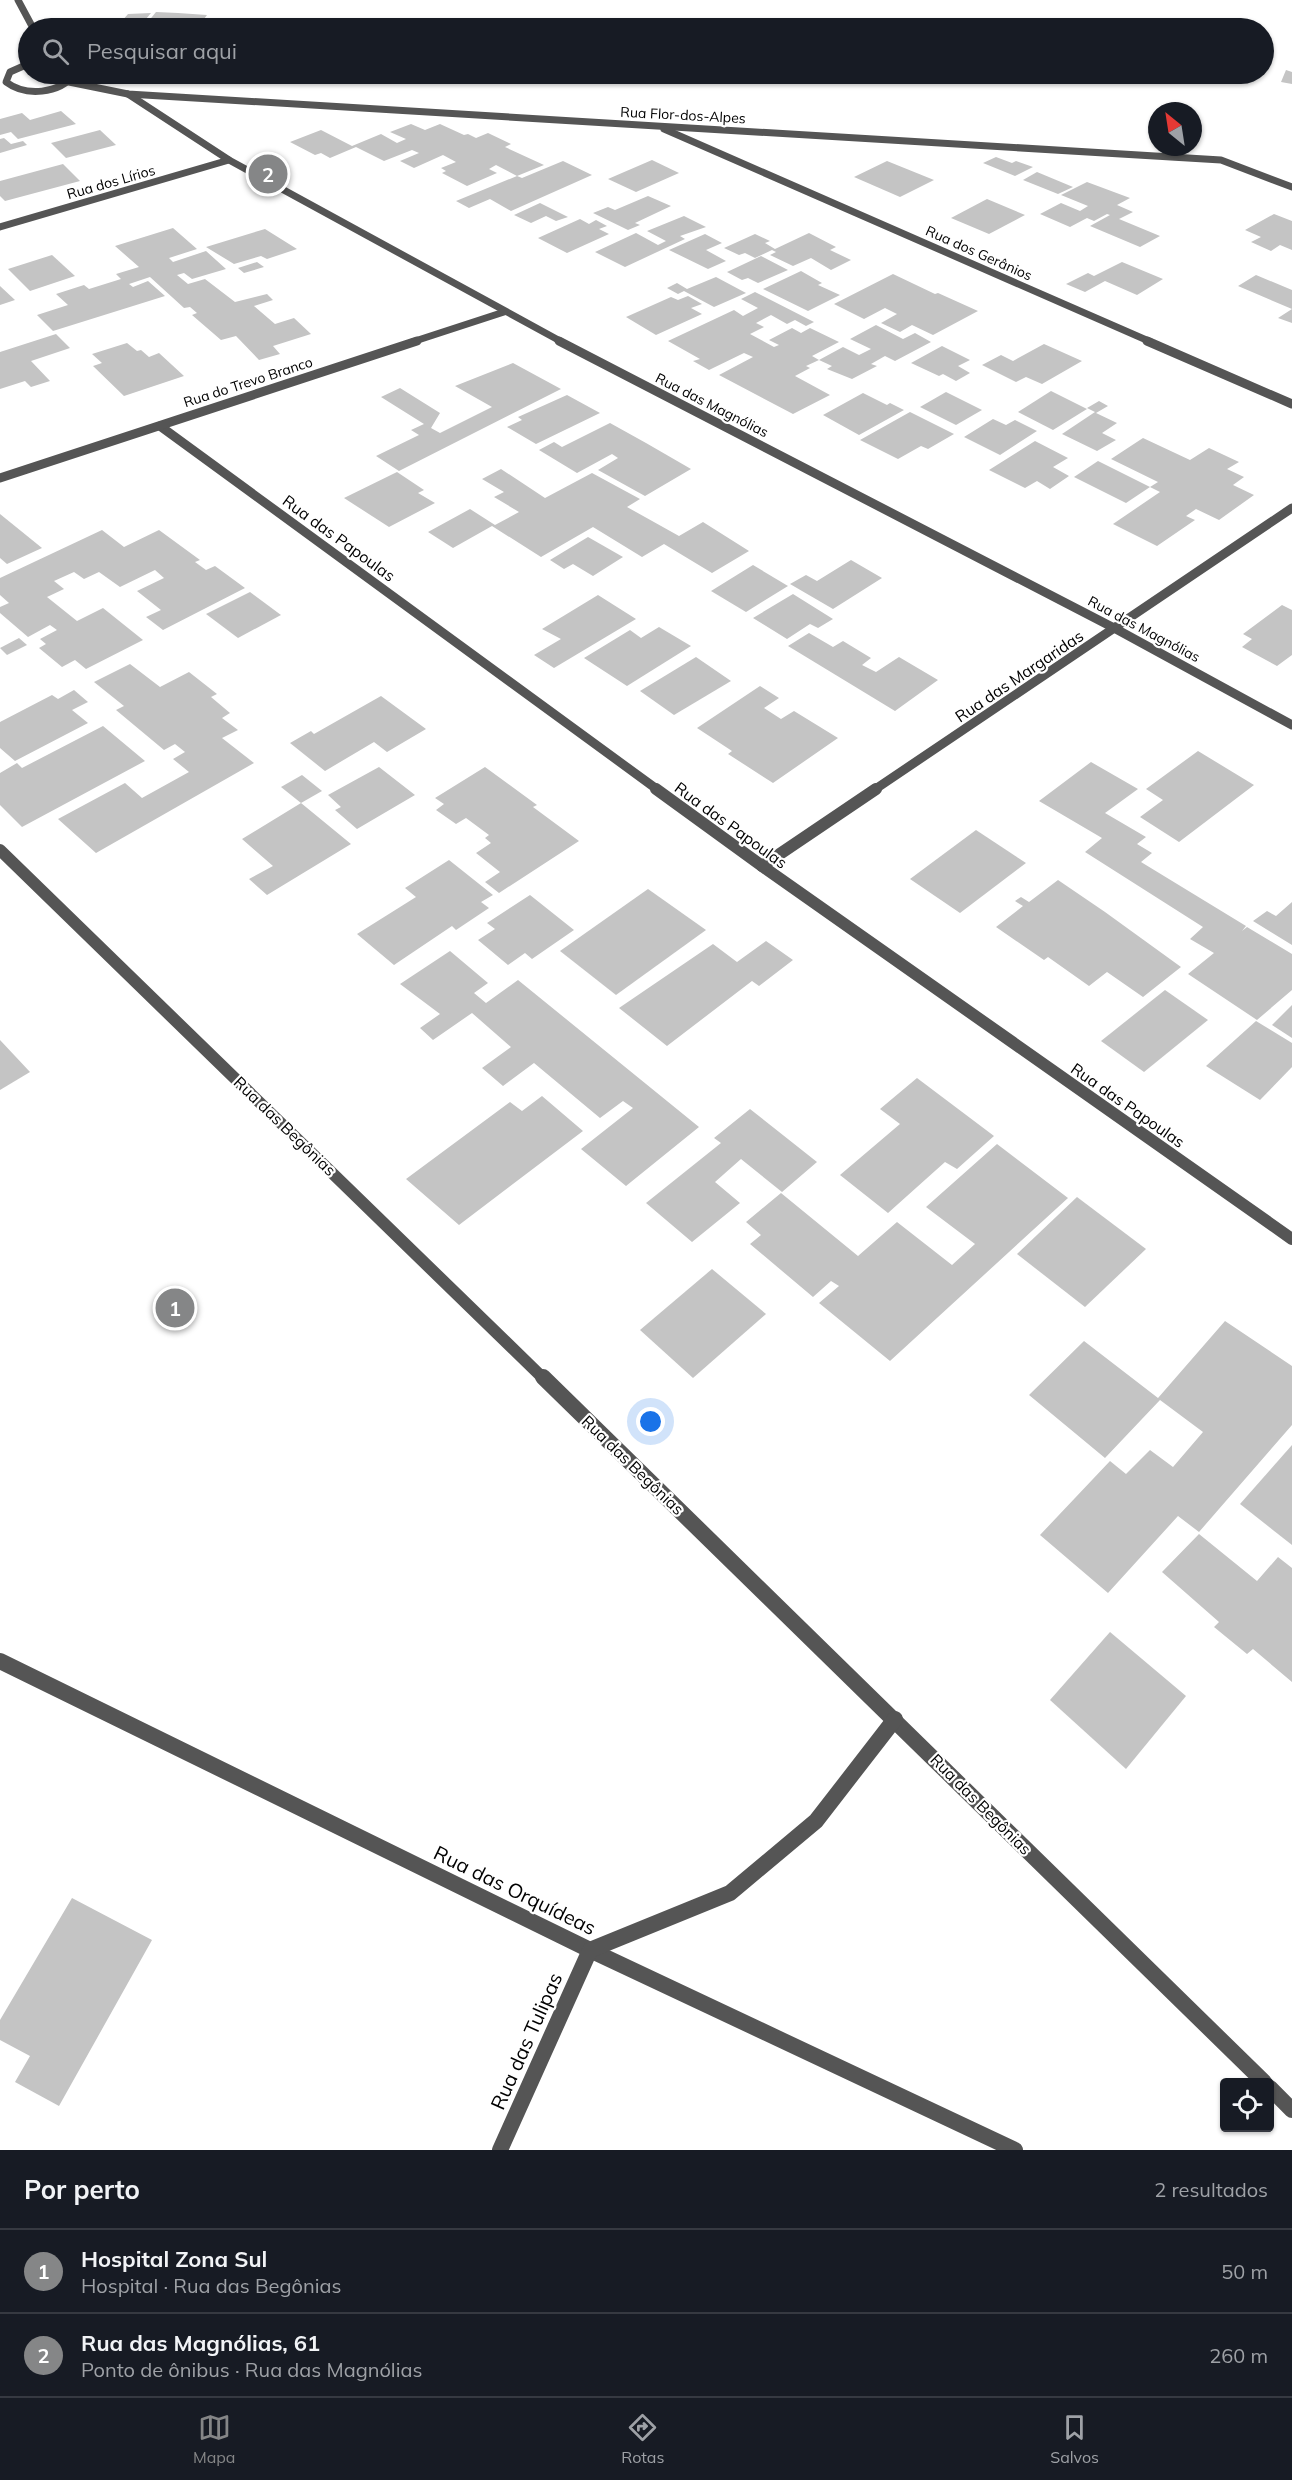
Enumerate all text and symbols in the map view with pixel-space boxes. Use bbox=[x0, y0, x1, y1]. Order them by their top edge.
search box bbox=[18, 18, 1274, 84]
icon: search bbox=[39, 35, 72, 68]
text: Pesquisar aqui bbox=[87, 37, 237, 65]
north arrow bbox=[1148, 102, 1202, 156]
street label: Rua Flor-dos-Alpes bbox=[620, 103, 746, 127]
pin: 2 bbox=[248, 152, 288, 196]
street label: Rua dos Lírios bbox=[65, 161, 157, 203]
street label: Rua dos Gerânios bbox=[923, 221, 1035, 285]
street label: Rua do Trevo Branco bbox=[181, 353, 315, 411]
street label: Rua das Magnólias bbox=[653, 369, 772, 441]
street label: Rua das Papoulas bbox=[279, 490, 399, 586]
street label: Rua das Magnólias bbox=[1085, 592, 1203, 666]
street label: Rua das Margaridas bbox=[951, 626, 1087, 726]
street label: Rua das Papoulas bbox=[671, 777, 791, 873]
street label: Rua das Papoulas bbox=[1067, 1058, 1189, 1152]
street label: Rua das Begônias bbox=[230, 1072, 340, 1180]
pin: 1 bbox=[156, 1286, 195, 1330]
your location bbox=[636, 1407, 665, 1436]
street label: Rua das Begônias bbox=[578, 1411, 688, 1519]
street label: Rua das Begônias bbox=[926, 1749, 1036, 1859]
street label: Rua das Orquídeas bbox=[430, 1840, 600, 1940]
street label: Rua das Tulipas bbox=[485, 1969, 567, 2113]
map controls bbox=[1220, 2078, 1274, 2132]
button: locate bbox=[1220, 2078, 1274, 2132]
text: Por perto bbox=[24, 2173, 140, 2206]
text: 2 resultados bbox=[1154, 2177, 1268, 2202]
text: Hospital Zona Sul bbox=[81, 2245, 267, 2273]
text: 1 bbox=[38, 2259, 50, 2284]
text: 50 m bbox=[1221, 2259, 1268, 2284]
text: Hospital · Rua das Begônias bbox=[81, 2273, 341, 2298]
text: Rua das Magnólias, 61 bbox=[81, 2329, 320, 2357]
text: 2 bbox=[38, 2343, 50, 2368]
text: 260 m bbox=[1209, 2343, 1268, 2368]
text: Ponto de ônibus · Rua das Magnólias bbox=[81, 2357, 422, 2382]
tab: Mapa bbox=[193, 2411, 235, 2467]
tab: Rotas bbox=[621, 2411, 664, 2467]
tab: Salvos bbox=[1050, 2411, 1099, 2467]

